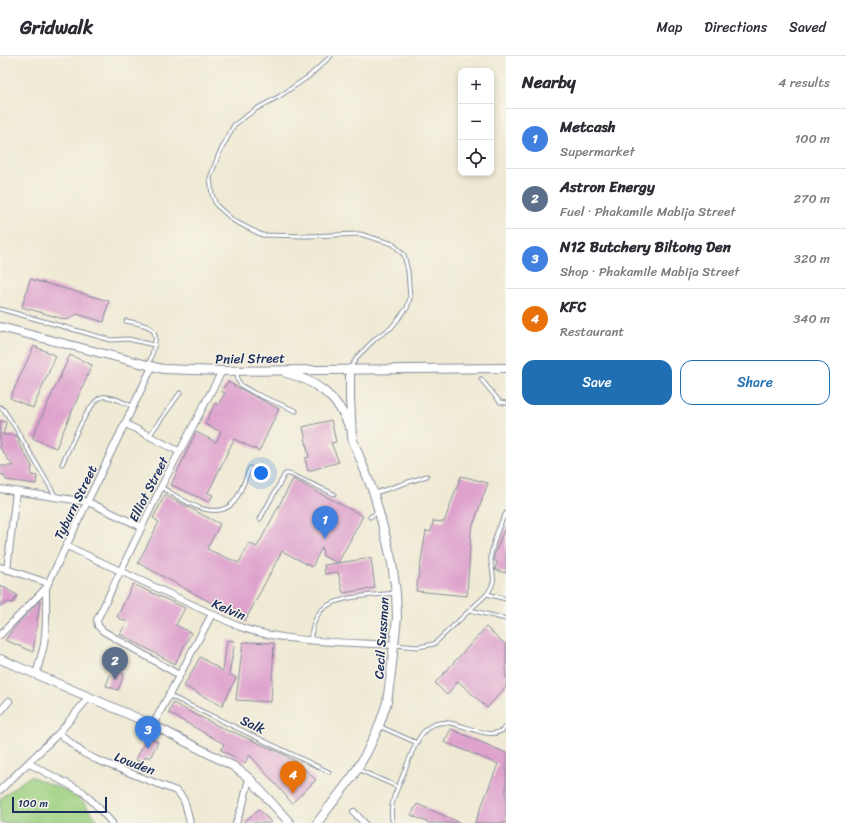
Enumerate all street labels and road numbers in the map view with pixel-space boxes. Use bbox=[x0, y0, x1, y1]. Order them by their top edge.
street label: Pniel Street bbox=[215, 346, 285, 371]
street label: Elliot Street bbox=[122, 452, 175, 526]
street label: Tyburn Street bbox=[47, 461, 104, 544]
street label: Kelvin bbox=[208, 592, 249, 627]
street label: Cecil Sussman bbox=[367, 596, 396, 680]
street label: Salk bbox=[236, 709, 269, 740]
street label: Lowden bbox=[111, 745, 159, 782]

